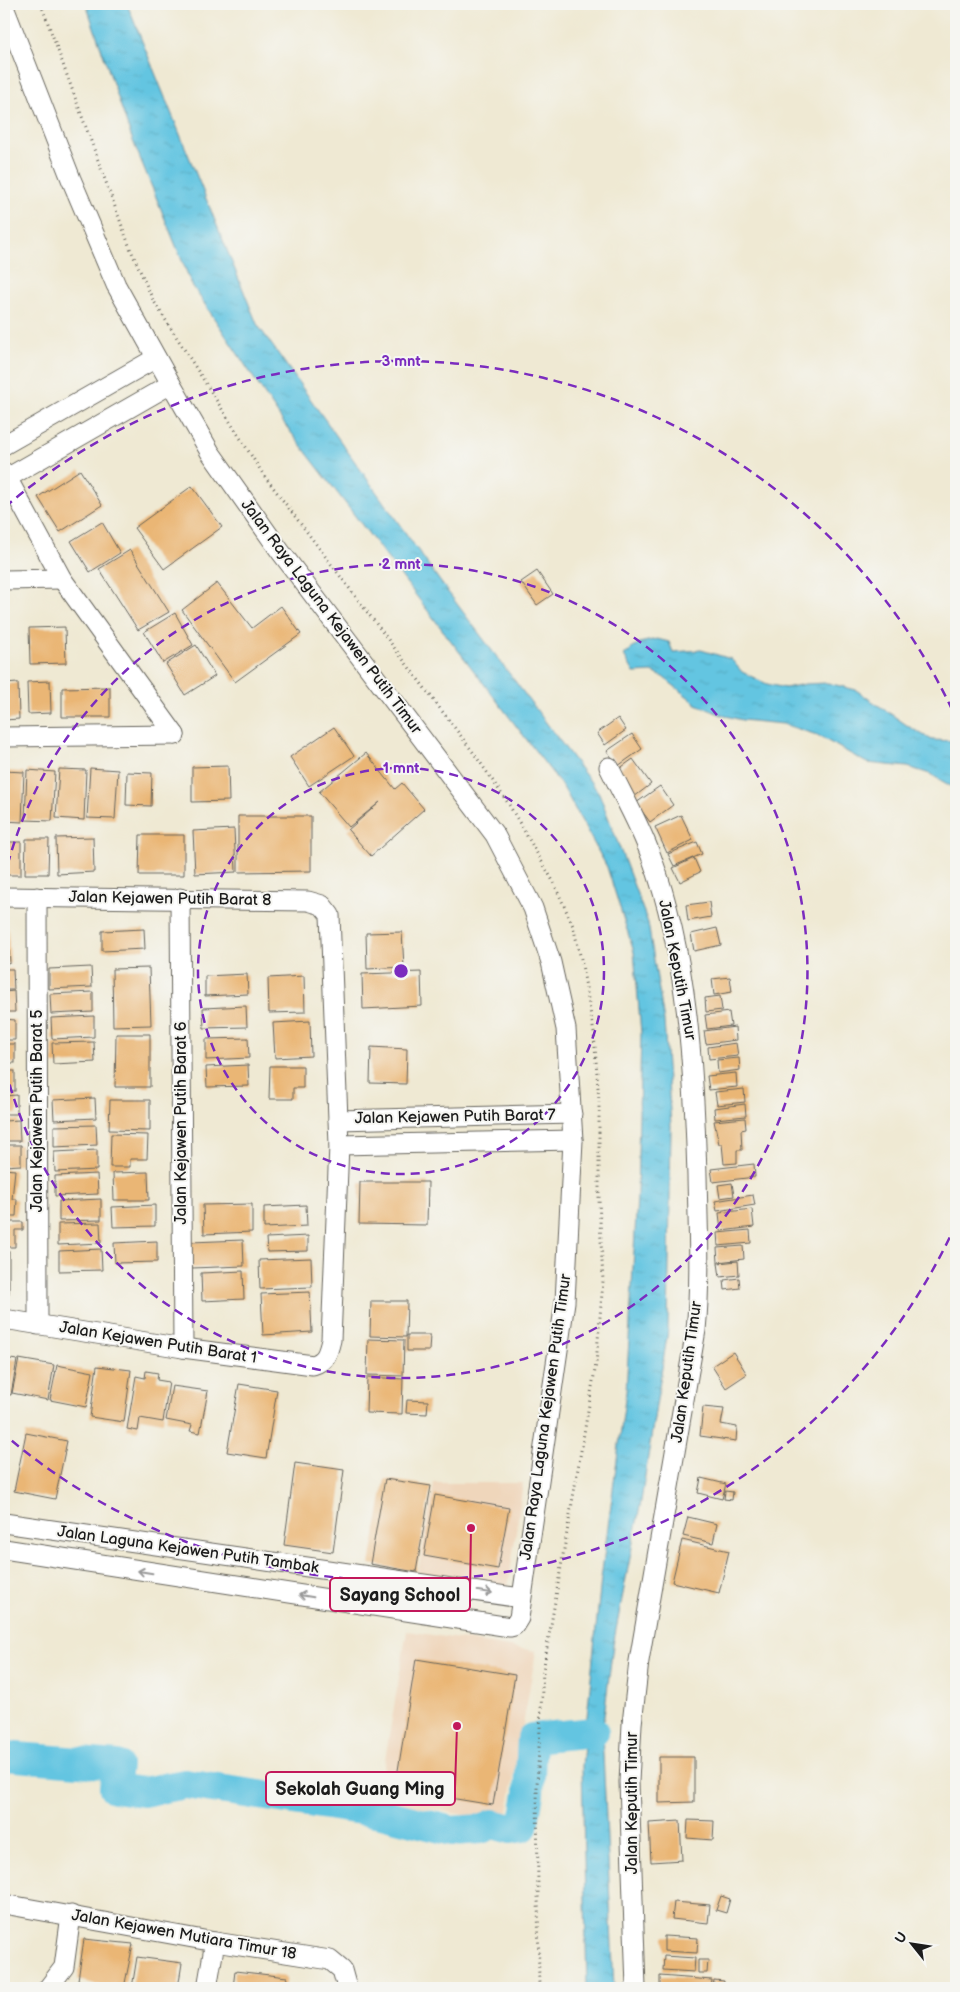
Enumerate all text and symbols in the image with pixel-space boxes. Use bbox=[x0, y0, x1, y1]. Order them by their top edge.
text: 3 mnt bbox=[382, 352, 421, 371]
street label: Jalan Raya Laguna Kejawen Putih Timur bbox=[237, 496, 426, 738]
text: 2 mnt bbox=[381, 555, 421, 574]
text: 1 mnt bbox=[383, 759, 419, 778]
street label: Jalan Kejawen Putih Barat 8 bbox=[68, 888, 272, 910]
street label: Jalan Keputih Timur bbox=[654, 898, 700, 1042]
centre of rings bbox=[392, 962, 410, 980]
street label: Jalan Kejawen Putih Barat 5 bbox=[28, 1010, 47, 1212]
street label: Jalan Kejawen Putih Barat 6 bbox=[172, 1021, 191, 1225]
street label: Jalan Kejawen Putih Barat 7 bbox=[354, 1106, 556, 1128]
street label: Jalan Raya Laguna Kejawen Putih Timur bbox=[517, 1273, 576, 1561]
street label: Jalan Keputih Timur bbox=[668, 1300, 706, 1444]
street label: Jalan Kejawen Putih Barat 1 bbox=[58, 1318, 258, 1368]
street label: Jalan Laguna Kejawen Putih Tambak bbox=[56, 1522, 320, 1578]
one-way arrow bbox=[138, 1566, 154, 1576]
callout: Sayang School bbox=[330, 1578, 470, 1611]
text: Sayang School bbox=[340, 1585, 460, 1606]
one-way arrow bbox=[477, 1588, 493, 1598]
one-way arrow bbox=[298, 1591, 314, 1601]
street label: Jalan Keputih Timur bbox=[623, 1732, 642, 1874]
callout: Sekolah Guang Ming bbox=[266, 1772, 455, 1805]
text: Sekolah Guang Ming bbox=[275, 1779, 445, 1800]
street label: Jalan Kejawen Mutiara Timur 18 bbox=[70, 1906, 298, 1964]
north arrow bbox=[888, 1920, 938, 1970]
text: U bbox=[891, 1929, 911, 1946]

